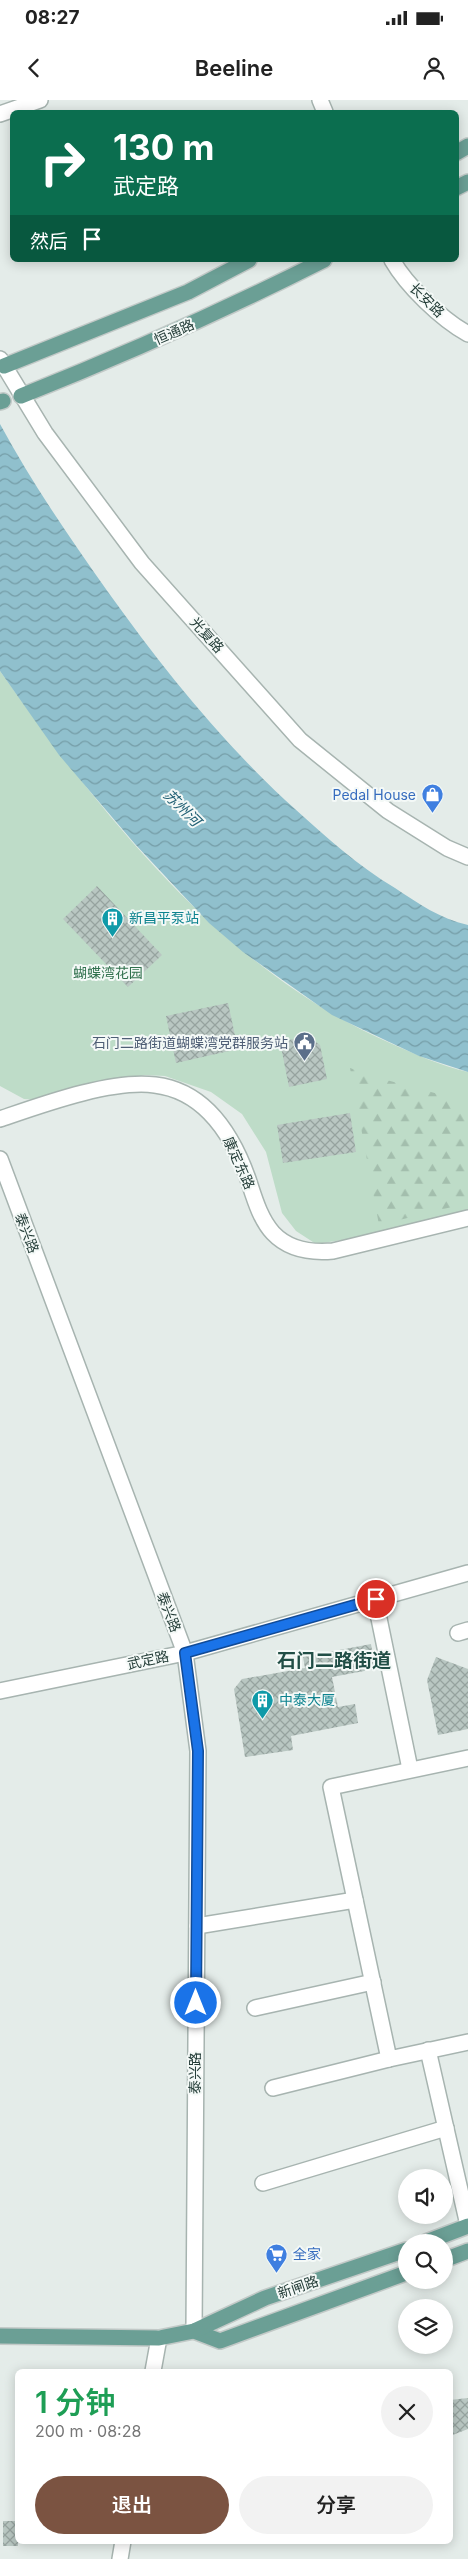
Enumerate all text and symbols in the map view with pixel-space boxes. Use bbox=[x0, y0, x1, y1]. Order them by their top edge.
text: 08:27 bbox=[25, 6, 80, 29]
icon: back bbox=[20, 54, 48, 82]
icon: person bbox=[420, 54, 448, 82]
text: Beeline bbox=[195, 55, 273, 81]
text: 130 m bbox=[113, 126, 215, 168]
icon: right bbox=[30, 130, 95, 195]
text: 武定路 bbox=[113, 173, 179, 199]
icon: arrive bbox=[78, 225, 106, 253]
text: 然后 bbox=[30, 230, 68, 253]
street label: 长安路 bbox=[406, 279, 448, 320]
street label: 恒通路 bbox=[151, 315, 196, 348]
street label: 光复路 bbox=[187, 613, 228, 656]
shop icon: Pedal House bbox=[420, 783, 444, 814]
water label: 苏州河 bbox=[160, 785, 207, 832]
place label: Pedal House bbox=[333, 786, 416, 803]
building icon: 新昌平泵站 bbox=[101, 906, 125, 937]
place label: 新昌平泵站 bbox=[129, 909, 199, 926]
park label: 蝴蝶湾花园 bbox=[73, 964, 143, 981]
public building icon: 石门二路街道蝴蝶湾党群服务站 bbox=[292, 1031, 316, 1062]
place label: 石门二路街道蝴蝶湾党群服务站 bbox=[92, 1034, 288, 1051]
street label: 康定东路 bbox=[220, 1134, 259, 1192]
street label: 泰兴路 bbox=[12, 1210, 43, 1255]
pin bbox=[355, 1578, 397, 1620]
icon: arrive bbox=[362, 1585, 390, 1613]
street label: 泰兴路 bbox=[154, 1589, 185, 1634]
street label: 武定路 bbox=[126, 1647, 170, 1672]
district label: 石门二路街道 bbox=[277, 1649, 391, 1672]
building icon: 中泰大厦 bbox=[251, 1688, 275, 1719]
place label: 中泰大厦 bbox=[279, 1691, 335, 1708]
position arrow bbox=[169, 1976, 221, 2028]
street label: 泰兴路 bbox=[186, 2052, 203, 2094]
map controls bbox=[398, 2169, 453, 2354]
button: sound bbox=[398, 2169, 453, 2224]
button: search bbox=[398, 2234, 453, 2289]
supermarket icon: 全家 bbox=[265, 2242, 289, 2273]
place label: 全家 bbox=[293, 2245, 321, 2262]
street label: 新闸路 bbox=[275, 2272, 320, 2301]
button: layers bbox=[398, 2299, 453, 2354]
text: 1 分钟 bbox=[35, 2384, 115, 2420]
button: close bbox=[381, 2386, 433, 2438]
text: 200 m · 08:28 bbox=[35, 2421, 141, 2441]
button: 退出 bbox=[35, 2476, 229, 2534]
button: 分享 bbox=[239, 2476, 433, 2534]

